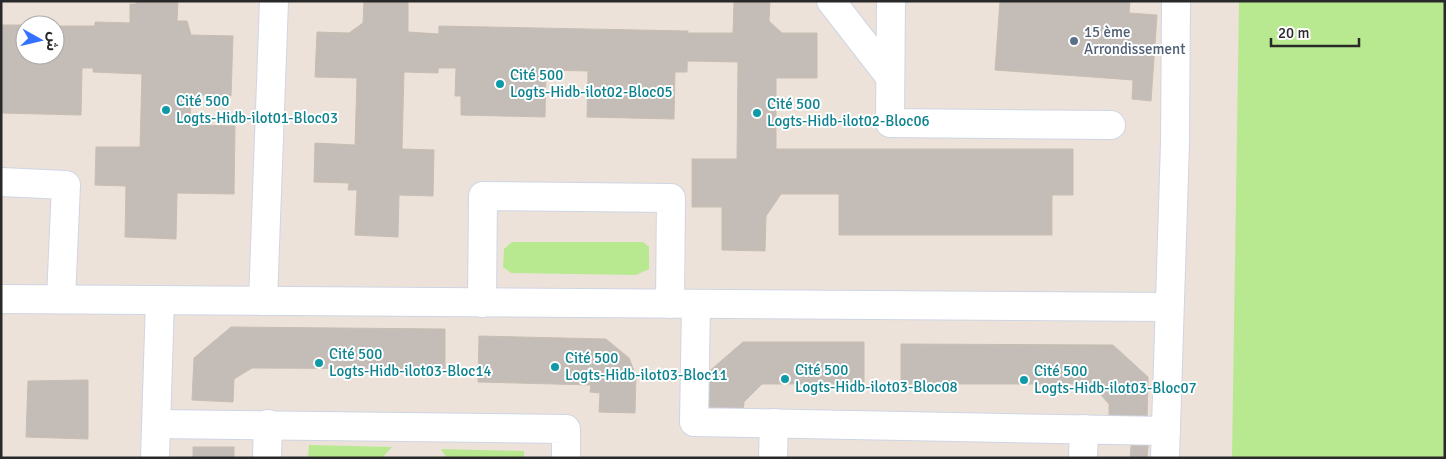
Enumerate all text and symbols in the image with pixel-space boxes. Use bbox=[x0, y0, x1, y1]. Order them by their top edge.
north arrow bbox=[15, 15, 65, 65]
scale bar bbox=[1271, 15, 1358, 47]
place label: 15 ème Arrondissement bbox=[1084, 23, 1185, 58]
text: 20 m bbox=[1278, 24, 1309, 42]
text: ش bbox=[43, 31, 62, 52]
marker: 15 ème Arrondissement bbox=[1068, 35, 1080, 47]
place label: Cité 500 Logts-Hidb-ilot02-Bloc05 bbox=[510, 66, 673, 101]
marker: Cité 500 Logts-Hidb-ilot02-Bloc05 bbox=[494, 78, 506, 90]
place label: Cité 500 Logts-Hidb-ilot01-Bloc03 bbox=[176, 92, 338, 127]
place label: Cité 500 Logts-Hidb-ilot02-Bloc06 bbox=[767, 95, 930, 130]
marker: Cité 500 Logts-Hidb-ilot01-Bloc03 bbox=[160, 104, 172, 116]
marker: Cité 500 Logts-Hidb-ilot02-Bloc06 bbox=[751, 107, 763, 119]
place label: Cité 500 Logts-Hidb-ilot03-Bloc14 bbox=[329, 345, 492, 380]
place label: Cité 500 Logts-Hidb-ilot03-Bloc11 bbox=[565, 349, 728, 384]
marker: Cité 500 Logts-Hidb-ilot03-Bloc14 bbox=[313, 357, 325, 369]
marker: Cité 500 Logts-Hidb-ilot03-Bloc11 bbox=[549, 361, 561, 373]
place label: Cité 500 Logts-Hidb-ilot03-Bloc08 bbox=[795, 361, 958, 396]
place label: Cité 500 Logts-Hidb-ilot03-Bloc07 bbox=[1034, 362, 1197, 397]
marker: Cité 500 Logts-Hidb-ilot03-Bloc08 bbox=[779, 373, 791, 385]
marker: Cité 500 Logts-Hidb-ilot03-Bloc07 bbox=[1018, 374, 1030, 386]

